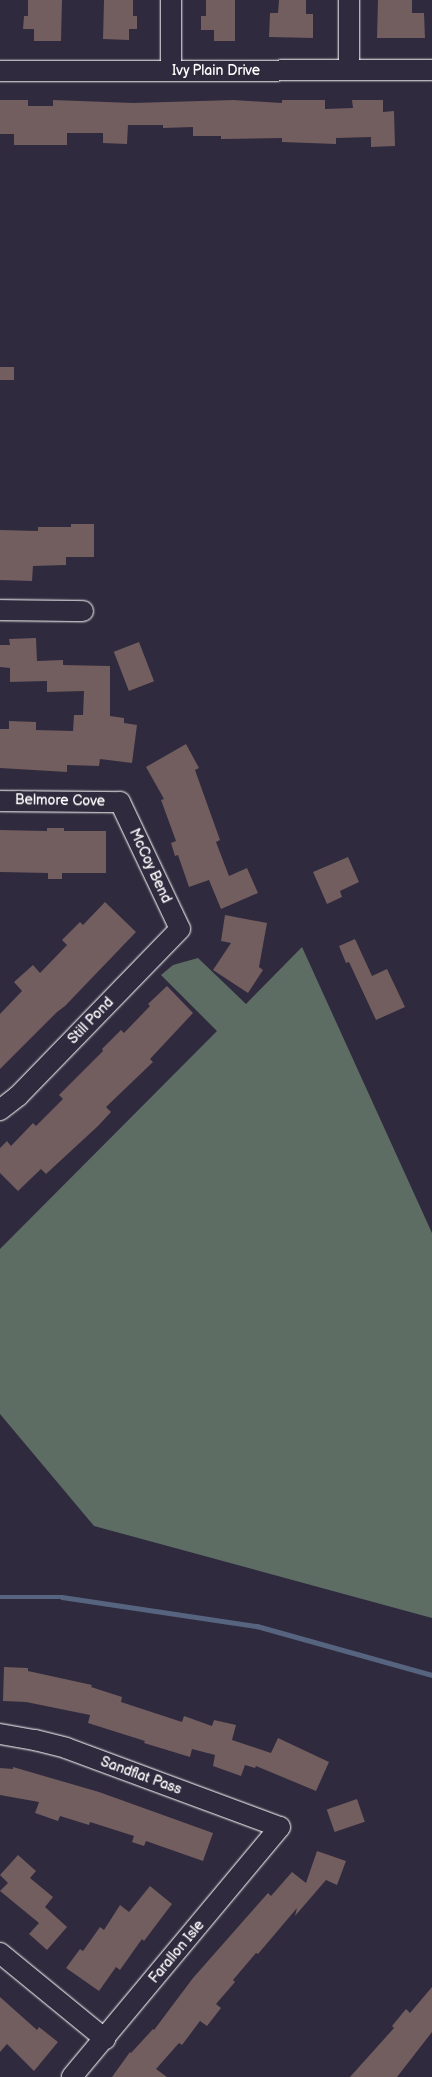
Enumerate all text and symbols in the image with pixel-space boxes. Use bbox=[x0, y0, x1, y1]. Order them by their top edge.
street label: Ivy Plain Drive bbox=[171, 63, 261, 79]
street label: Belmore Cove bbox=[15, 792, 105, 810]
street label: McCoy Bend bbox=[125, 826, 175, 906]
street label: Still Pond bbox=[65, 994, 117, 1048]
street label: Sandflat Pass bbox=[98, 1754, 184, 1798]
street label: Farallon Isle bbox=[146, 1917, 208, 1987]

